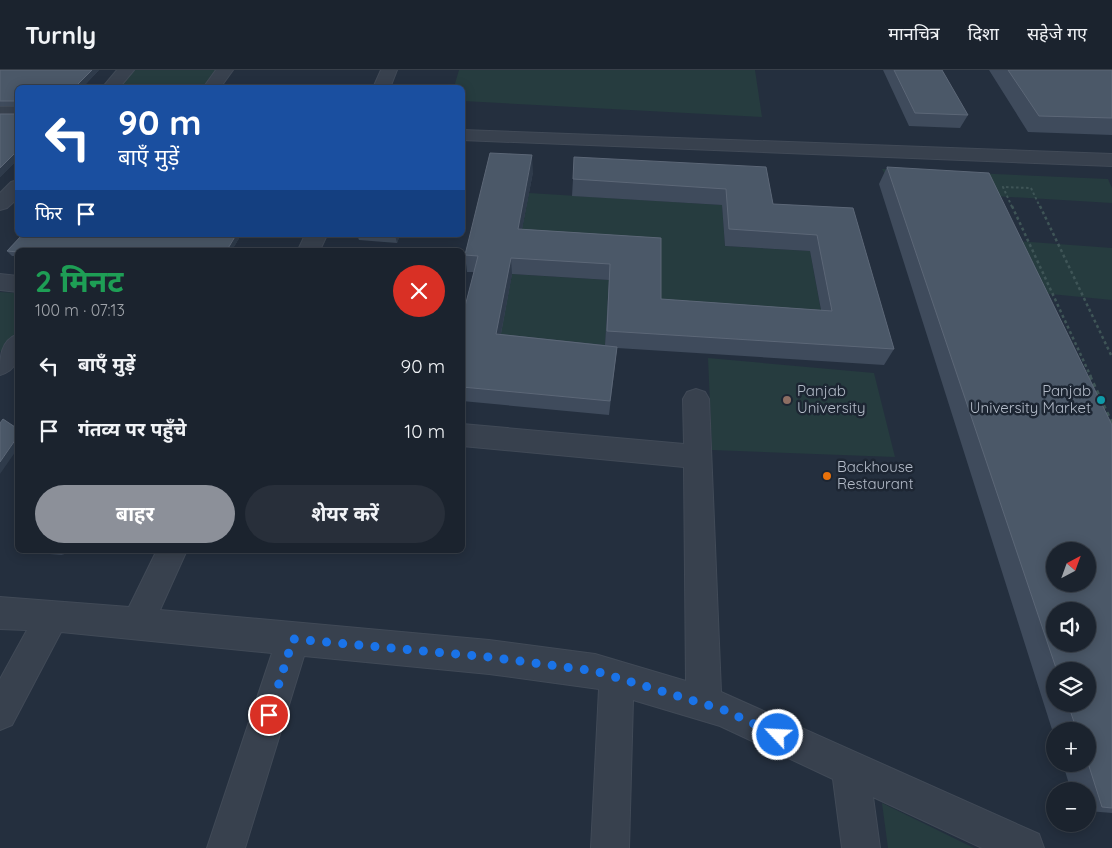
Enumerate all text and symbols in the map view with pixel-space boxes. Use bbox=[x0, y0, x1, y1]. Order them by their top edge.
text: Turnly bbox=[25, 20, 96, 50]
text: मानचित्र bbox=[888, 22, 940, 45]
text: दिशा bbox=[968, 22, 999, 45]
text: सहेजे गए bbox=[1027, 22, 1087, 45]
text: 90 m bbox=[118, 100, 201, 144]
icon: left bbox=[35, 105, 100, 170]
text: बाएँ मुड़ें bbox=[118, 143, 179, 171]
icon: arrive bbox=[72, 200, 100, 228]
text: फिर bbox=[35, 201, 62, 225]
text: 2 मिनट bbox=[35, 262, 123, 300]
button: close bbox=[393, 265, 445, 317]
text: 100 m · 07:13 bbox=[35, 300, 125, 320]
icon: left bbox=[35, 352, 63, 380]
text: बाएँ मुड़ें bbox=[78, 352, 135, 376]
text: 90 m bbox=[401, 354, 445, 378]
place label: Panjab University bbox=[797, 381, 866, 417]
place label: Panjab University Market bbox=[970, 381, 1091, 417]
marker: Panjab University bbox=[781, 394, 793, 406]
marker: Panjab University Market bbox=[1095, 394, 1107, 406]
icon: arrive bbox=[35, 417, 63, 445]
text: गंतव्य पर पहुँचे bbox=[78, 417, 186, 441]
text: 10 m bbox=[404, 419, 445, 443]
place label: Backhouse Restaurant bbox=[837, 457, 914, 493]
marker: Backhouse Restaurant bbox=[821, 470, 833, 482]
button: बाहर bbox=[35, 485, 235, 543]
button: शेयर करें bbox=[245, 485, 445, 543]
north arrow bbox=[1046, 542, 1096, 592]
map controls bbox=[1046, 542, 1096, 832]
button: sound bbox=[1046, 602, 1096, 652]
button: layers bbox=[1046, 662, 1096, 712]
pin bbox=[248, 694, 290, 736]
icon: arrive bbox=[255, 701, 283, 729]
position arrow bbox=[751, 708, 803, 760]
button: + bbox=[1046, 722, 1096, 772]
button: − bbox=[1046, 782, 1096, 832]

